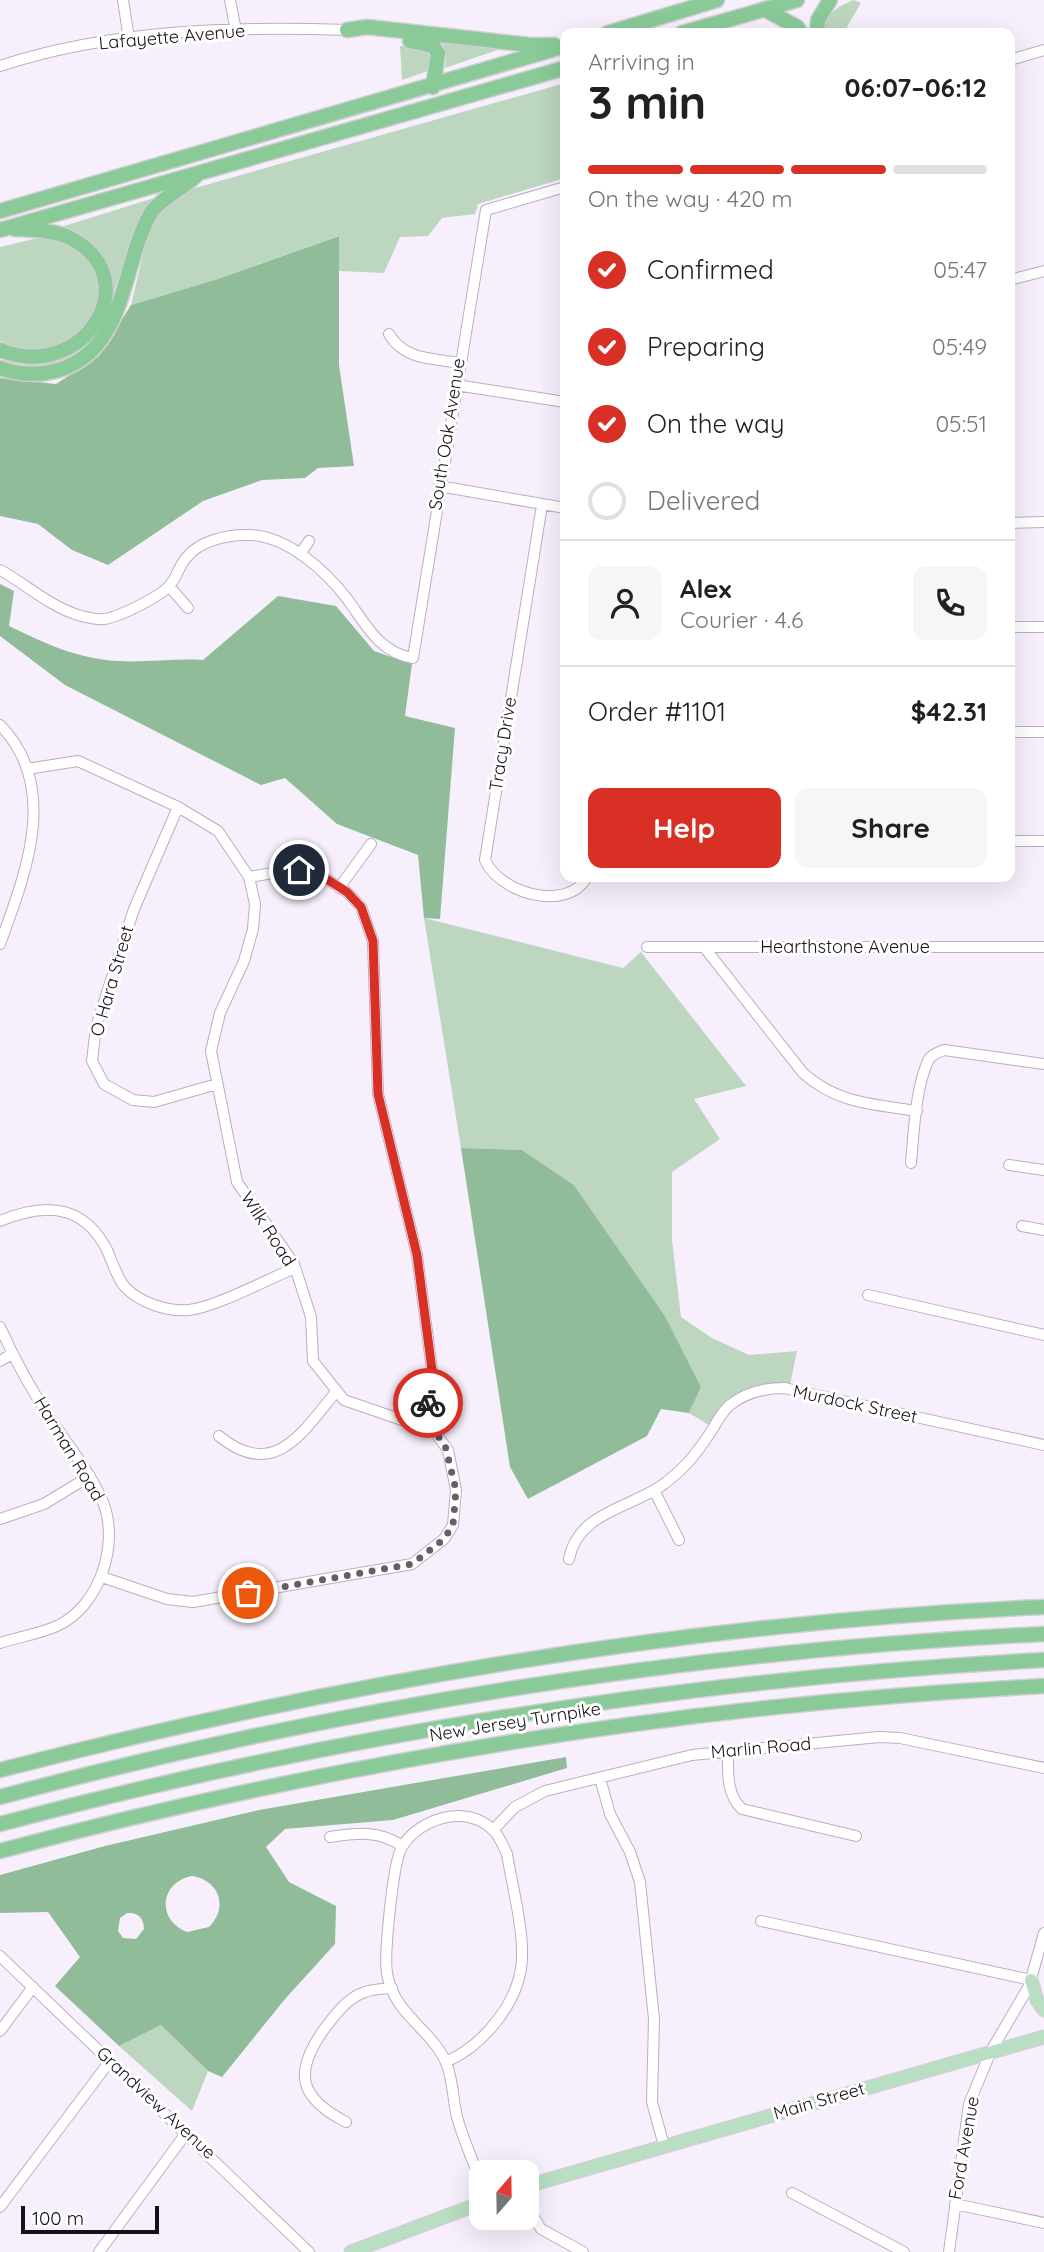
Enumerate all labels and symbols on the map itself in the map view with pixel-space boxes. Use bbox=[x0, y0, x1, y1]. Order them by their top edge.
street label: Lafayette Avenue bbox=[98, 19, 246, 54]
street label: South Oak Avenue bbox=[423, 356, 470, 511]
street label: Tracy Drive bbox=[484, 695, 521, 793]
pin bbox=[269, 840, 329, 900]
street label: O Hara Street bbox=[85, 923, 138, 1039]
street label: Hearthstone Avenue bbox=[760, 935, 930, 958]
street label: Wilk Road bbox=[236, 1187, 301, 1270]
courier bbox=[393, 1368, 463, 1438]
street label: Murdock Street bbox=[791, 1379, 919, 1428]
street label: Harman Road bbox=[29, 1392, 110, 1505]
pin bbox=[218, 1563, 278, 1623]
street label: New Jersey Turnpike bbox=[428, 1697, 602, 1746]
street label: Marlin Road bbox=[710, 1732, 812, 1763]
street label: Grandview Avenue bbox=[92, 2041, 221, 2164]
street label: Main Street bbox=[770, 2076, 867, 2125]
street label: Ford Avenue bbox=[943, 2094, 984, 2201]
north arrow bbox=[469, 2160, 539, 2230]
scale bar bbox=[21, 2203, 159, 2235]

